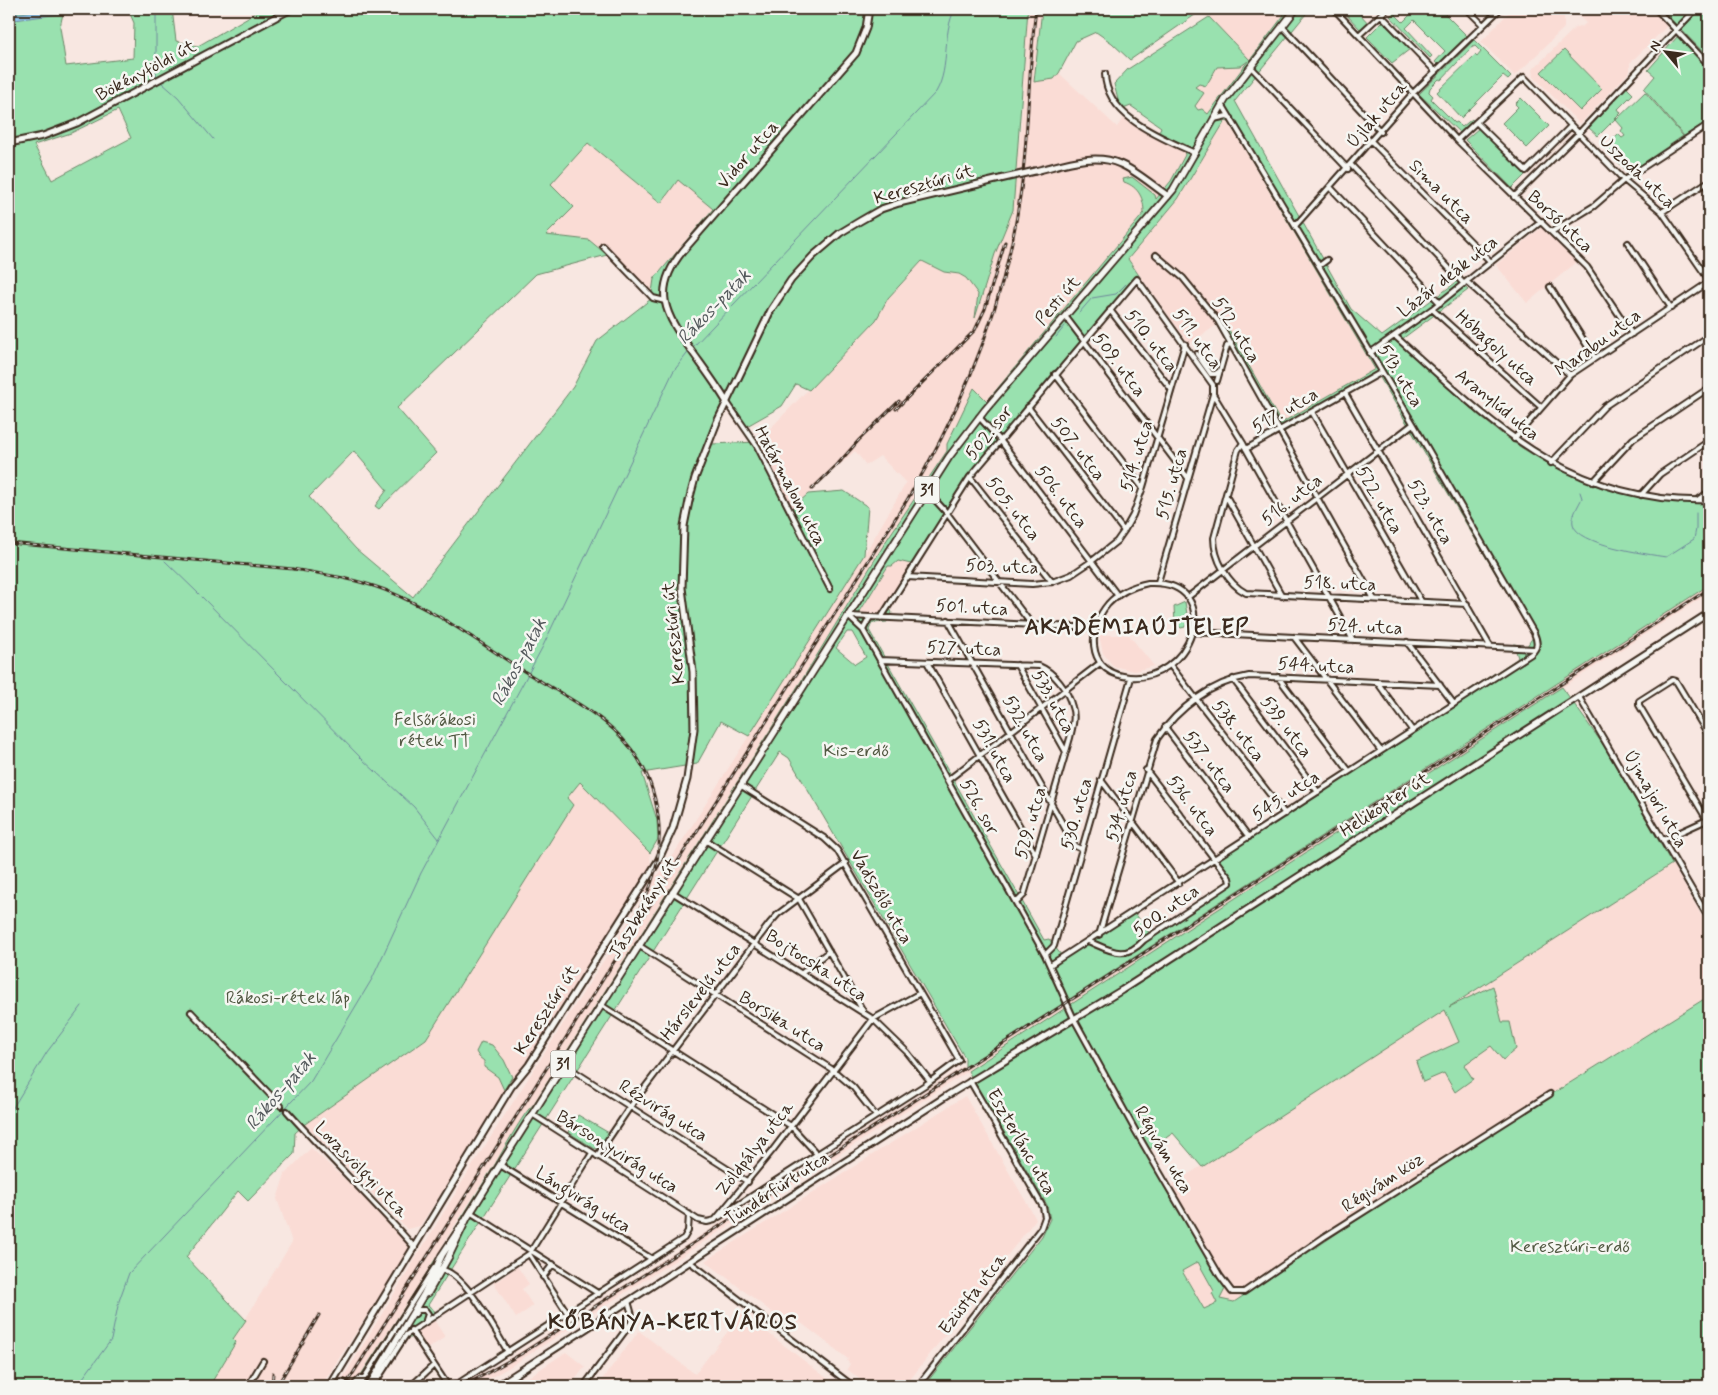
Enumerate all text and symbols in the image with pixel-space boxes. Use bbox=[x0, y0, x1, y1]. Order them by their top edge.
north arrow bbox=[1640, 28, 1690, 78]
street label: Bökényföldi út bbox=[92, 34, 201, 107]
text: N bbox=[1645, 38, 1666, 55]
street label: Újlak utca bbox=[1341, 76, 1413, 154]
street label: Vidor utca bbox=[712, 116, 784, 194]
street label: Uszoda utca bbox=[1594, 130, 1680, 214]
street label: Sima utca bbox=[1403, 154, 1479, 230]
street label: Keresztúri út bbox=[871, 159, 977, 211]
street label: Borsó utca bbox=[1522, 185, 1598, 259]
street label: Lázár deák utca bbox=[1393, 230, 1503, 324]
water label: Rákos-patak bbox=[672, 263, 757, 350]
street label: Pesti út bbox=[1030, 271, 1086, 331]
street label: 512. utca bbox=[1206, 292, 1266, 368]
street label: 511. utca bbox=[1167, 304, 1227, 374]
street label: Marabu utca bbox=[1550, 304, 1646, 382]
street label: 510. utca bbox=[1119, 305, 1183, 377]
street label: Hóbagoly utca bbox=[1448, 305, 1542, 393]
street label: 509. utca bbox=[1087, 328, 1151, 402]
street label: 513. utca bbox=[1372, 340, 1428, 412]
street label: Aranylúd utca bbox=[1450, 364, 1544, 446]
street label: 517. utca bbox=[1247, 382, 1323, 440]
street label: 502. sor bbox=[960, 400, 1019, 465]
street label: 507. utca bbox=[1045, 412, 1111, 486]
street label: 514. utca bbox=[1115, 417, 1159, 495]
street label: Határmalom utca bbox=[748, 422, 832, 550]
street label: 515. utca bbox=[1150, 446, 1194, 522]
street label: 506. utca bbox=[1029, 460, 1093, 534]
street label: 522. utca bbox=[1350, 461, 1408, 539]
street label: 516. utca bbox=[1257, 469, 1327, 531]
street label: 505. utca bbox=[980, 472, 1046, 546]
street label: 523. utca bbox=[1402, 475, 1458, 549]
road number: 31 bbox=[914, 476, 940, 504]
street label: 503. utca bbox=[965, 554, 1039, 580]
street label: 518. utca bbox=[1303, 571, 1377, 597]
street label: Keresztúri út bbox=[657, 580, 691, 685]
street label: 501. utca bbox=[935, 594, 1009, 622]
district label: AKADÉMIAÚJTELEP bbox=[1025, 612, 1249, 642]
water label: Rákos-patak bbox=[485, 613, 553, 710]
street label: 524. utca bbox=[1327, 613, 1403, 641]
street label: 527. utca bbox=[926, 636, 1002, 662]
street label: 544. utca bbox=[1277, 652, 1355, 680]
street label: 533. utca bbox=[1026, 666, 1080, 738]
street label: 532. utca bbox=[997, 691, 1053, 767]
street label: 539. utca bbox=[1255, 691, 1317, 763]
street label: 538. utca bbox=[1206, 695, 1270, 767]
park label: Felsőrákosi rétek TT bbox=[394, 708, 476, 753]
street label: 531. utca bbox=[967, 715, 1021, 787]
street label: 537. utca bbox=[1178, 726, 1240, 798]
park label: Kis-erdő bbox=[823, 739, 889, 763]
street label: Újmajori utca bbox=[1617, 745, 1693, 853]
street label: 545. utca bbox=[1248, 765, 1324, 827]
street label: 534. utca bbox=[1100, 767, 1144, 845]
street label: Helikopter út bbox=[1335, 767, 1435, 843]
street label: 536. utca bbox=[1161, 770, 1223, 842]
street label: 526. sor bbox=[954, 775, 1004, 840]
street label: 530. utca bbox=[1055, 775, 1099, 853]
street label: 529. utca bbox=[1009, 784, 1053, 862]
street label: Vadszőlő utca bbox=[844, 845, 918, 949]
street label: Jászberényi út bbox=[603, 852, 685, 963]
street label: 500. utca bbox=[1128, 879, 1204, 943]
street label: Bojtocska utca bbox=[761, 924, 871, 1008]
street label: Hárslevelű utca bbox=[655, 938, 747, 1046]
street label: Keresztúri út bbox=[509, 960, 585, 1060]
park label: Rákosi-rétek láp bbox=[226, 986, 350, 1010]
street label: Borsika utca bbox=[734, 986, 830, 1058]
water label: Rákos-patak bbox=[240, 1046, 322, 1136]
road number: 31 bbox=[550, 1050, 576, 1078]
street label: Rézvirág utca bbox=[614, 1074, 712, 1148]
street label: Eszterlánc utca bbox=[981, 1084, 1061, 1200]
street label: Zöldpálya utca bbox=[710, 1097, 800, 1201]
street label: Régivám utca bbox=[1128, 1102, 1198, 1198]
street label: Bársonyvirág utca bbox=[551, 1105, 683, 1199]
street label: Lovasvölgyi utca bbox=[308, 1117, 413, 1225]
street label: Tündérfürt utca bbox=[720, 1146, 834, 1232]
street label: Régivám köz bbox=[1337, 1147, 1429, 1219]
street label: Lángvirág utca bbox=[530, 1161, 635, 1241]
park label: Keresztúri-erdő bbox=[1510, 1235, 1630, 1259]
street label: Ezüstfa utca bbox=[933, 1248, 1013, 1340]
district label: KŐBÁNYA-KERTVÁROS bbox=[548, 1308, 798, 1337]

